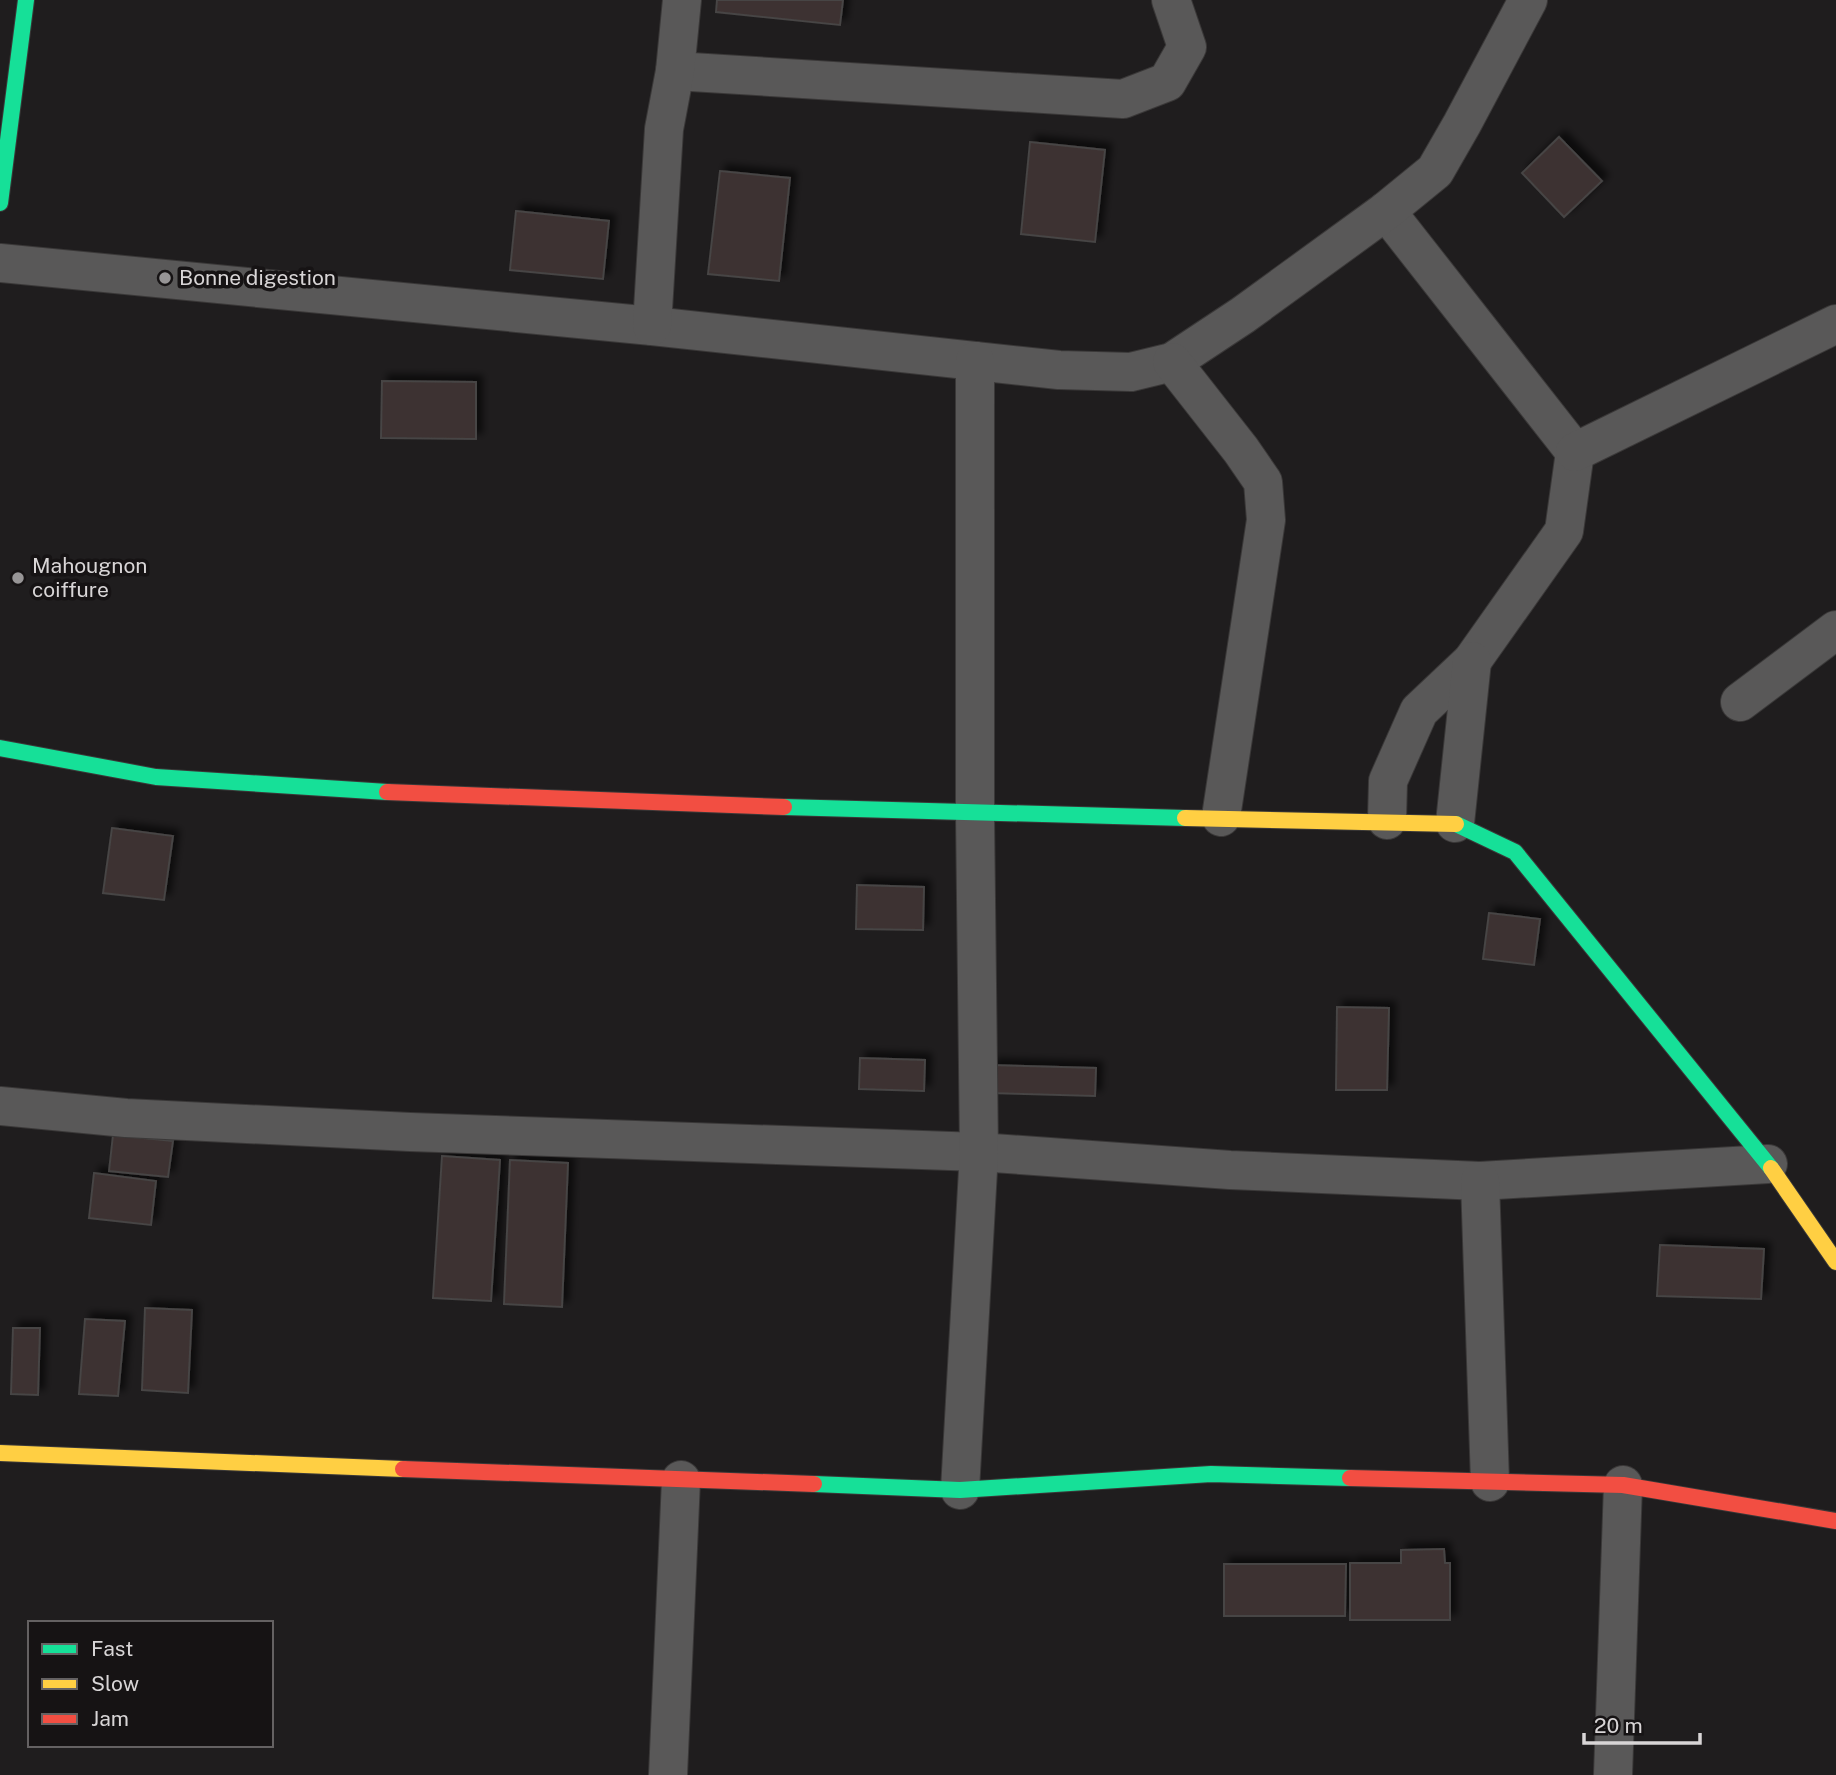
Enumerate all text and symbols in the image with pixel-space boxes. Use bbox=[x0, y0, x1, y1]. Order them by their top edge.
place label: Bonne digestion bbox=[179, 265, 336, 290]
marker: Bonne digestion bbox=[157, 270, 173, 286]
place label: Mahougnon coiffure bbox=[32, 553, 147, 602]
marker: Mahougnon coiffure bbox=[10, 570, 26, 586]
legend bbox=[28, 1621, 273, 1747]
text: Fast bbox=[91, 1636, 133, 1661]
text: Slow bbox=[91, 1671, 139, 1696]
scale bar bbox=[1584, 1702, 1700, 1746]
text: Jam bbox=[91, 1706, 129, 1731]
text: 20 m bbox=[1594, 1713, 1643, 1738]

